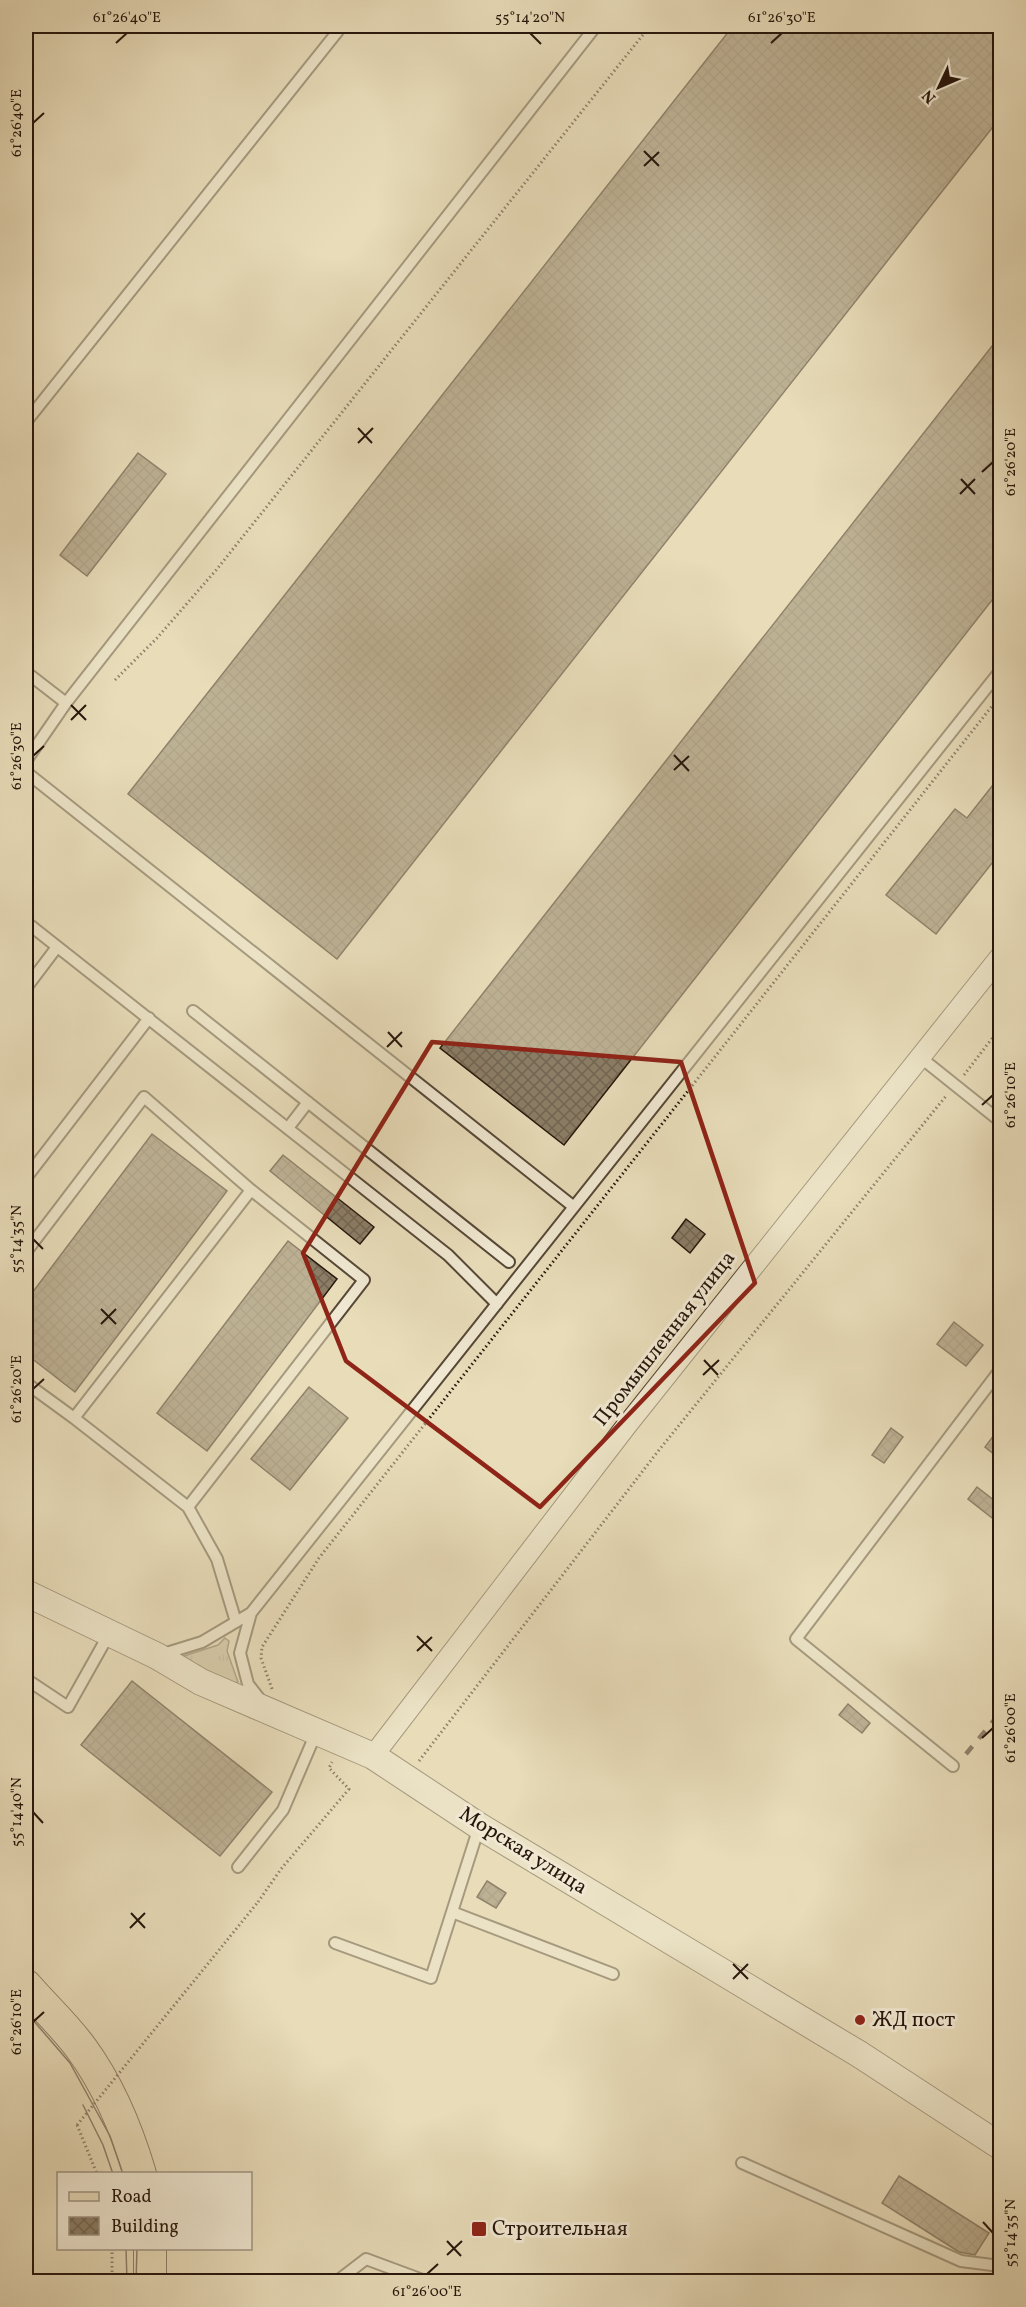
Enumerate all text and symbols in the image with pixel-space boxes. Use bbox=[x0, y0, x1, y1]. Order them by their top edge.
text: 61°26'40"E bbox=[93, 8, 161, 29]
text: 55°14'20"N bbox=[495, 8, 565, 29]
text: 61°26'30"E bbox=[748, 8, 816, 29]
north arrow bbox=[909, 57, 969, 117]
text: N bbox=[917, 84, 942, 108]
text: 61°26'40"E bbox=[7, 89, 28, 157]
text: 61°26'20"E bbox=[1001, 428, 1022, 496]
text: 61°26'30"E bbox=[7, 722, 28, 790]
text: 61°26'10"E bbox=[1001, 1062, 1022, 1128]
text: 55°14'35"N bbox=[7, 1205, 28, 1273]
street label: Промышленная улица bbox=[587, 1245, 743, 1433]
text: 61°26'20"E bbox=[7, 1355, 28, 1423]
text: 61°26'00"E bbox=[1001, 1693, 1022, 1763]
text: 55°14'40"N bbox=[7, 1777, 28, 1847]
street label: Морская улица bbox=[453, 1800, 593, 1902]
text: 61°26'10"E bbox=[7, 1989, 28, 2055]
place label: ЖД пост bbox=[872, 2006, 956, 2035]
marker: ЖД пост bbox=[853, 2013, 867, 2027]
legend bbox=[57, 2172, 252, 2250]
text: Road bbox=[111, 2185, 152, 2210]
text: 55°14'35"N bbox=[1001, 2199, 1022, 2267]
text: Building bbox=[111, 2215, 179, 2240]
place label: Строительная bbox=[492, 2215, 628, 2244]
marker: Строительная bbox=[470, 2220, 488, 2238]
text: 61°26'00"E bbox=[392, 2282, 462, 2303]

